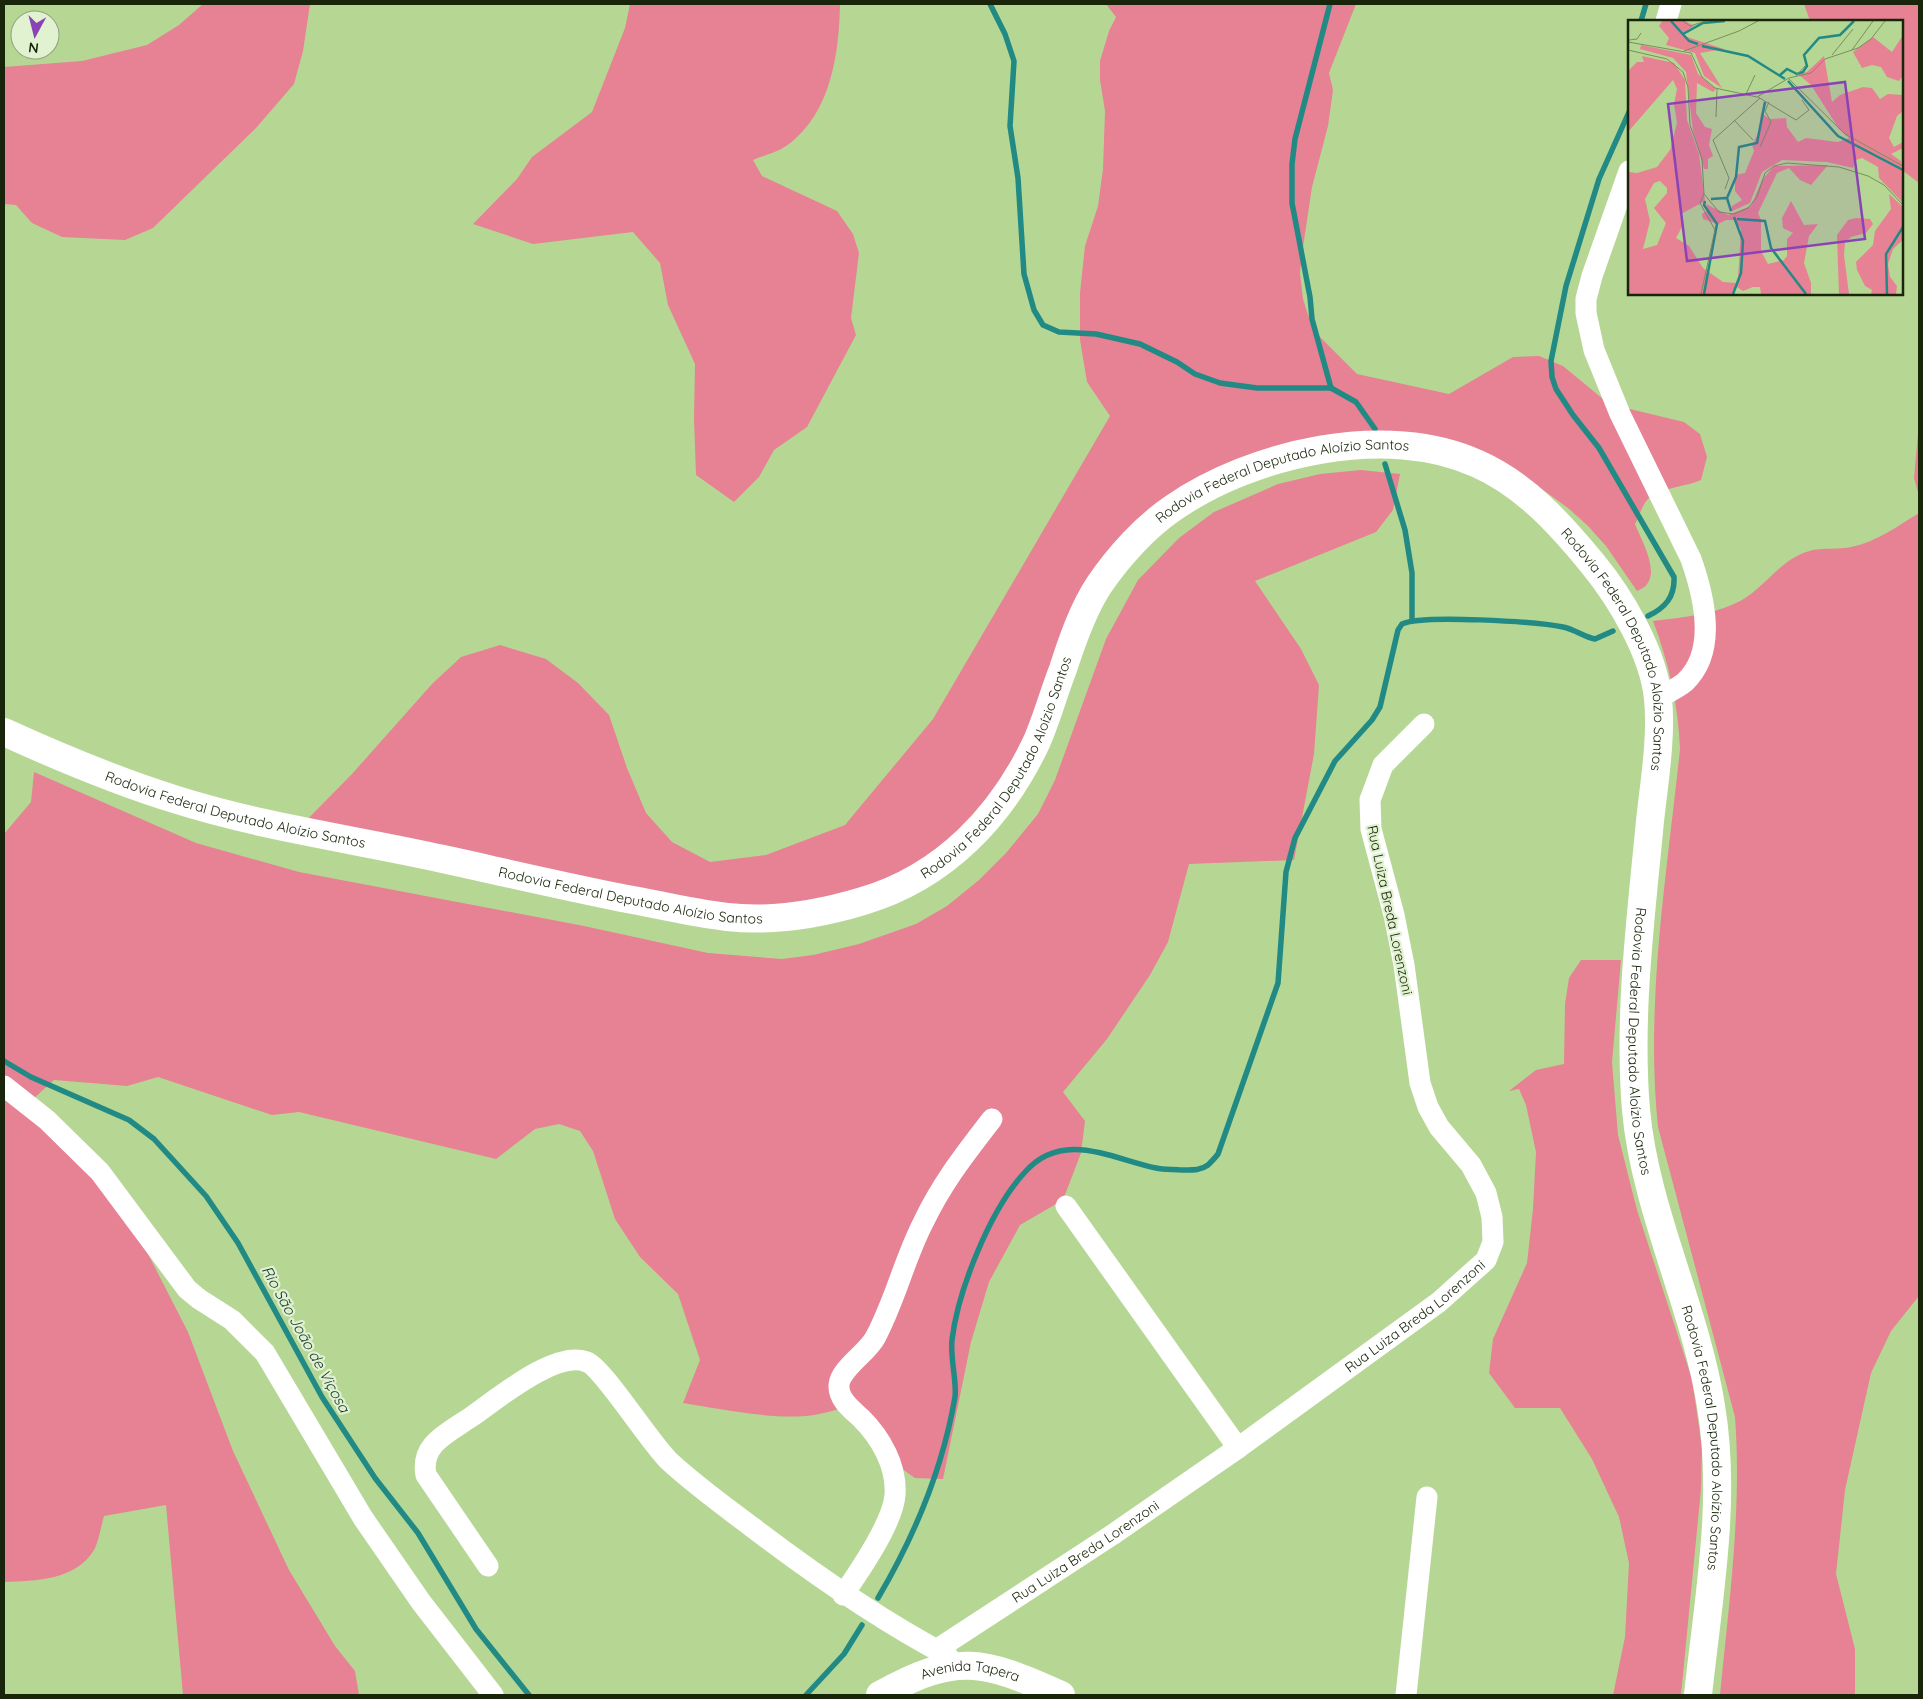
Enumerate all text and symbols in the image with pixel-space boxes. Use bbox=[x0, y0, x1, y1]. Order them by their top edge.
north arrow bbox=[10, 10, 60, 60]
inset map bbox=[1628, 20, 1903, 295]
text: N bbox=[27, 38, 40, 57]
street label: Rodovia Federal Deputado Aloízio Santos bbox=[1152, 435, 1410, 527]
street label: Rodovia Federal Deputado Aloízio Santos bbox=[1557, 524, 1668, 772]
street label: Rodovia Federal Deputado Aloízio Santos bbox=[917, 654, 1075, 883]
street label: Rodovia Federal Deputado Aloízio Santos bbox=[103, 767, 367, 852]
street label: Rua Luiza Breda Lorenzoni bbox=[1363, 824, 1417, 996]
street label: Rodovia Federal Deputado Aloízio Santos bbox=[497, 863, 763, 928]
street label: Rodovia Federal Deputado Aloízio Santos bbox=[1624, 907, 1656, 1177]
street label: Rua Luiza Breda Lorenzoni bbox=[1341, 1256, 1489, 1376]
water label: Rio São João de Viçosa bbox=[258, 1262, 355, 1417]
street label: Rodovia Federal Deputado Aloízio Santos bbox=[1677, 1303, 1726, 1571]
street label: Rua Luiza Breda Lorenzoni bbox=[1008, 1496, 1163, 1607]
street label: Avenida Tapera bbox=[918, 1657, 1022, 1686]

